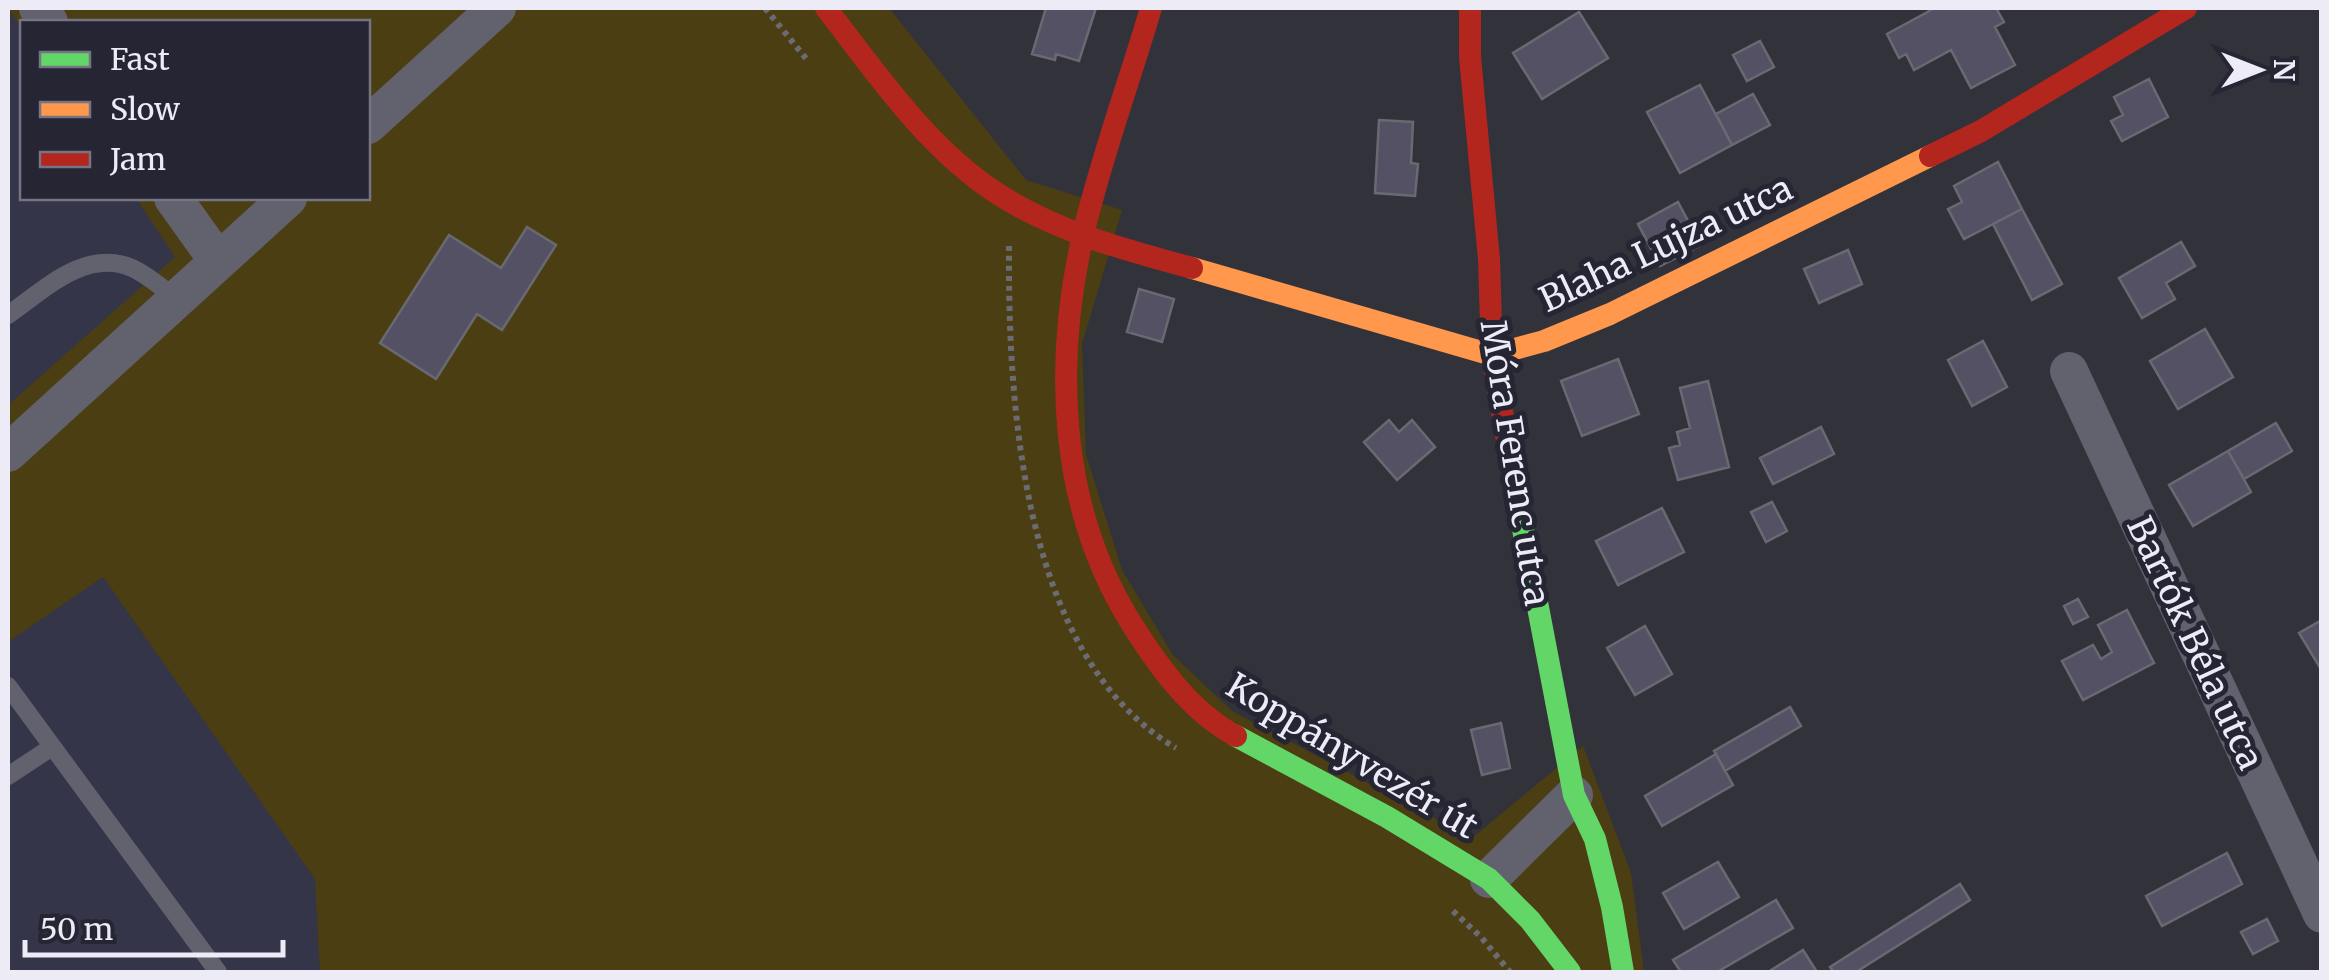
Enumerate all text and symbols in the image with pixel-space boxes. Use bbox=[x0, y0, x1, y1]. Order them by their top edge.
legend bbox=[20, 20, 370, 200]
north arrow bbox=[2209, 20, 2309, 120]
text: Fast bbox=[110, 40, 170, 78]
text: N bbox=[2266, 59, 2302, 81]
text: Slow bbox=[110, 90, 180, 128]
text: Jam bbox=[109, 140, 166, 178]
street label: Blaha Lujza utca bbox=[1533, 166, 1799, 322]
street label: Móra Ferenc utca bbox=[1471, 317, 1559, 609]
street label: Bartók Béla utca bbox=[2117, 510, 2273, 776]
street label: Koppányvezér út bbox=[1218, 664, 1486, 849]
scale bar bbox=[25, 895, 282, 957]
text: 50 m bbox=[40, 910, 113, 948]

